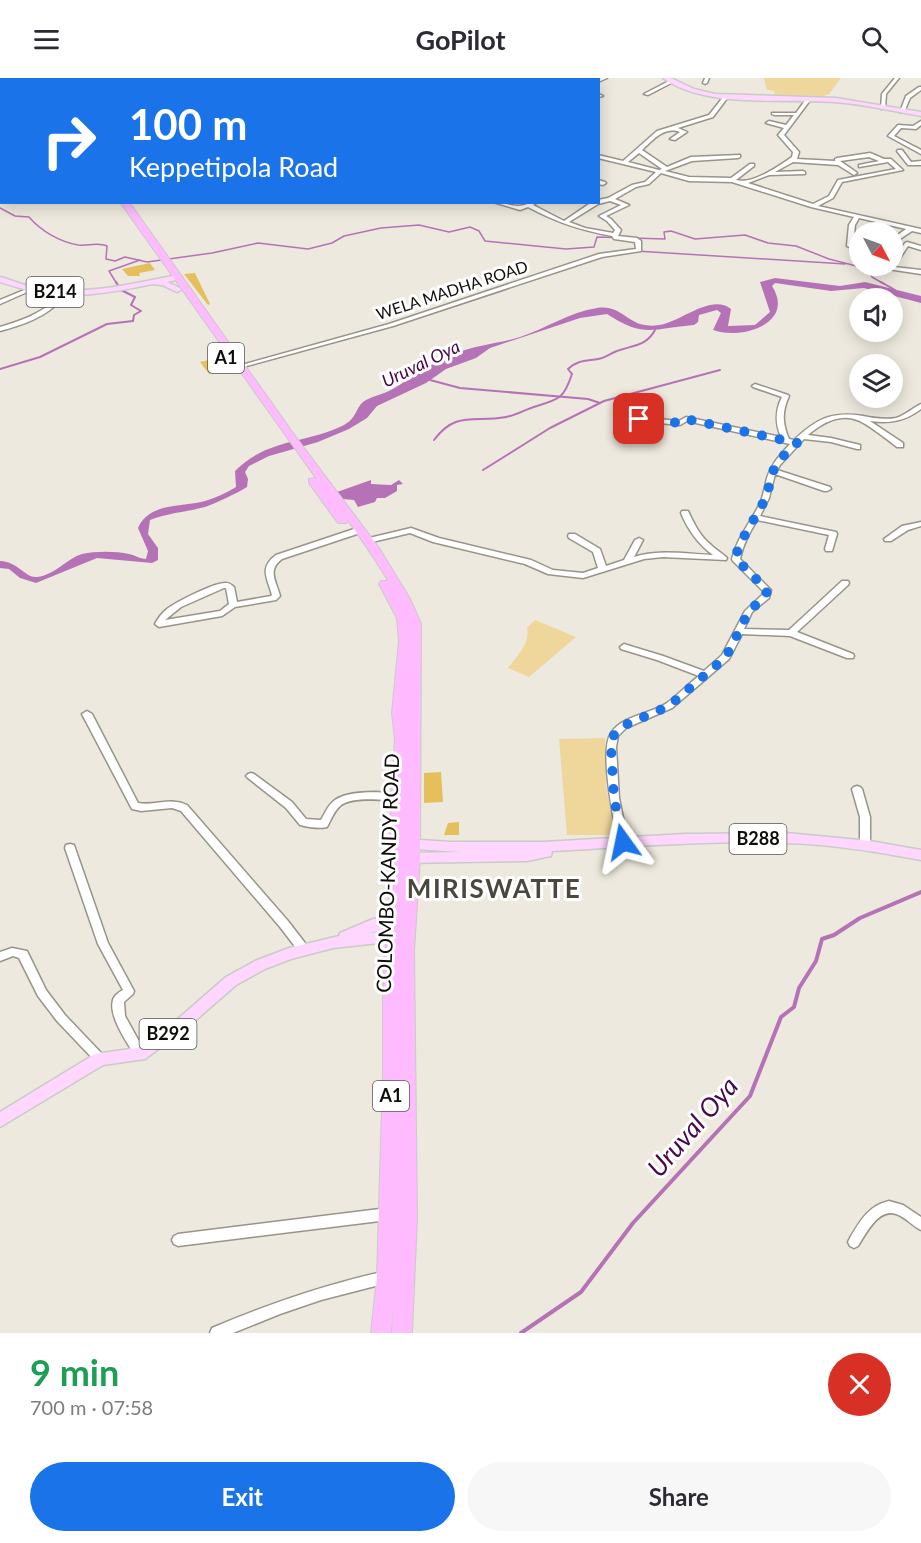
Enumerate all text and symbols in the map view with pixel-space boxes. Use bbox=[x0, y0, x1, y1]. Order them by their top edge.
icon: menu bbox=[30, 23, 63, 56]
text: GoPilot bbox=[415, 23, 506, 56]
icon: search bbox=[858, 23, 891, 56]
text: 100 m bbox=[129, 99, 247, 149]
icon: right bbox=[30, 102, 108, 180]
text: Keppetipola Road bbox=[129, 150, 338, 183]
north arrow bbox=[849, 222, 903, 276]
map controls bbox=[849, 222, 903, 408]
street label: WELA MADHA ROAD bbox=[374, 256, 530, 323]
road number: B214 bbox=[26, 277, 84, 307]
button: sound bbox=[849, 288, 903, 342]
water label: Uruval Oya bbox=[378, 335, 463, 391]
road number: A1 bbox=[208, 343, 244, 373]
button: layers bbox=[849, 354, 903, 408]
pin bbox=[613, 393, 664, 444]
icon: arrive bbox=[622, 402, 655, 435]
street label: COLOMBO-KANDY ROAD bbox=[371, 753, 403, 993]
position arrow bbox=[591, 810, 655, 874]
road number: B288 bbox=[730, 824, 786, 854]
district label: MIRISWATTE bbox=[407, 872, 581, 904]
road number: B292 bbox=[140, 1019, 196, 1049]
water label: Uruval Oya bbox=[640, 1070, 744, 1183]
road number: A1 bbox=[373, 1081, 409, 1111]
text: 9 min bbox=[30, 1350, 119, 1394]
button: close bbox=[828, 1353, 891, 1416]
text: 700 m · 07:58 bbox=[30, 1395, 153, 1419]
button: Exit bbox=[30, 1462, 455, 1531]
button: Share bbox=[467, 1462, 891, 1531]

